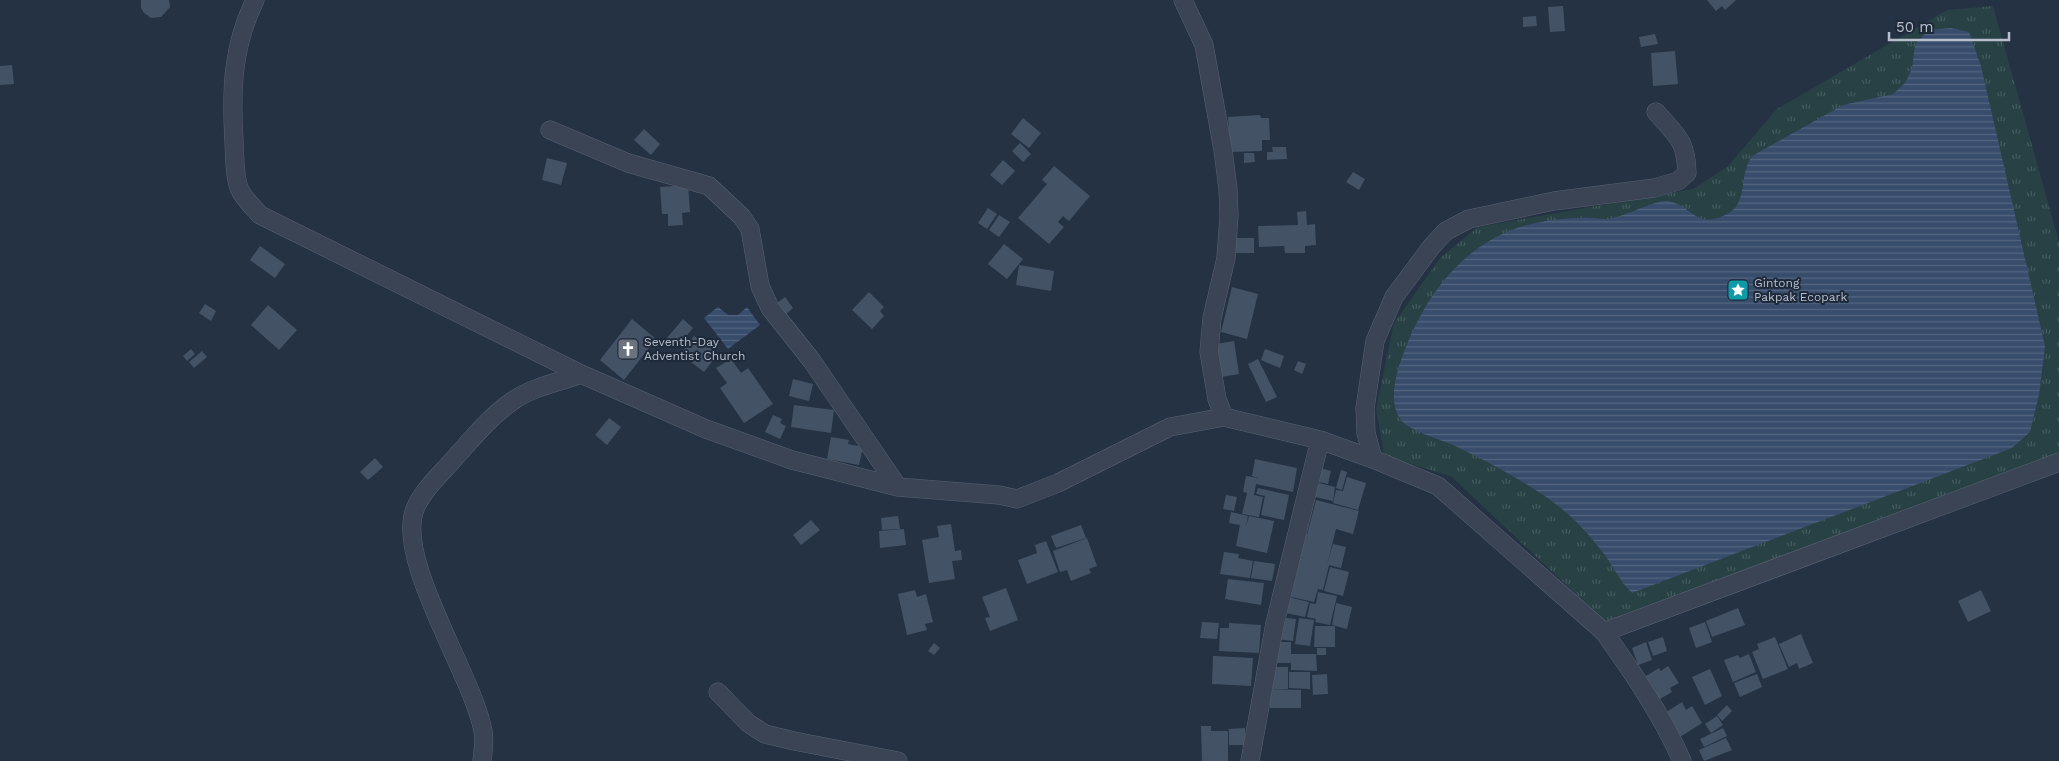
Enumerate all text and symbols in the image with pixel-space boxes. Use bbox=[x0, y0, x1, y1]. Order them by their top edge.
scale bar bbox=[1889, 10, 2009, 42]
text: 50 m bbox=[1896, 18, 1933, 36]
place label: Gintong Pakpak Ecopark bbox=[1754, 276, 1847, 304]
place icon: Gintong Pakpak Ecopark bbox=[1726, 278, 1750, 302]
place label: Seventh-Day Adventist Church bbox=[644, 335, 745, 363]
church icon: Seventh-Day Adventist Church bbox=[616, 337, 640, 361]

